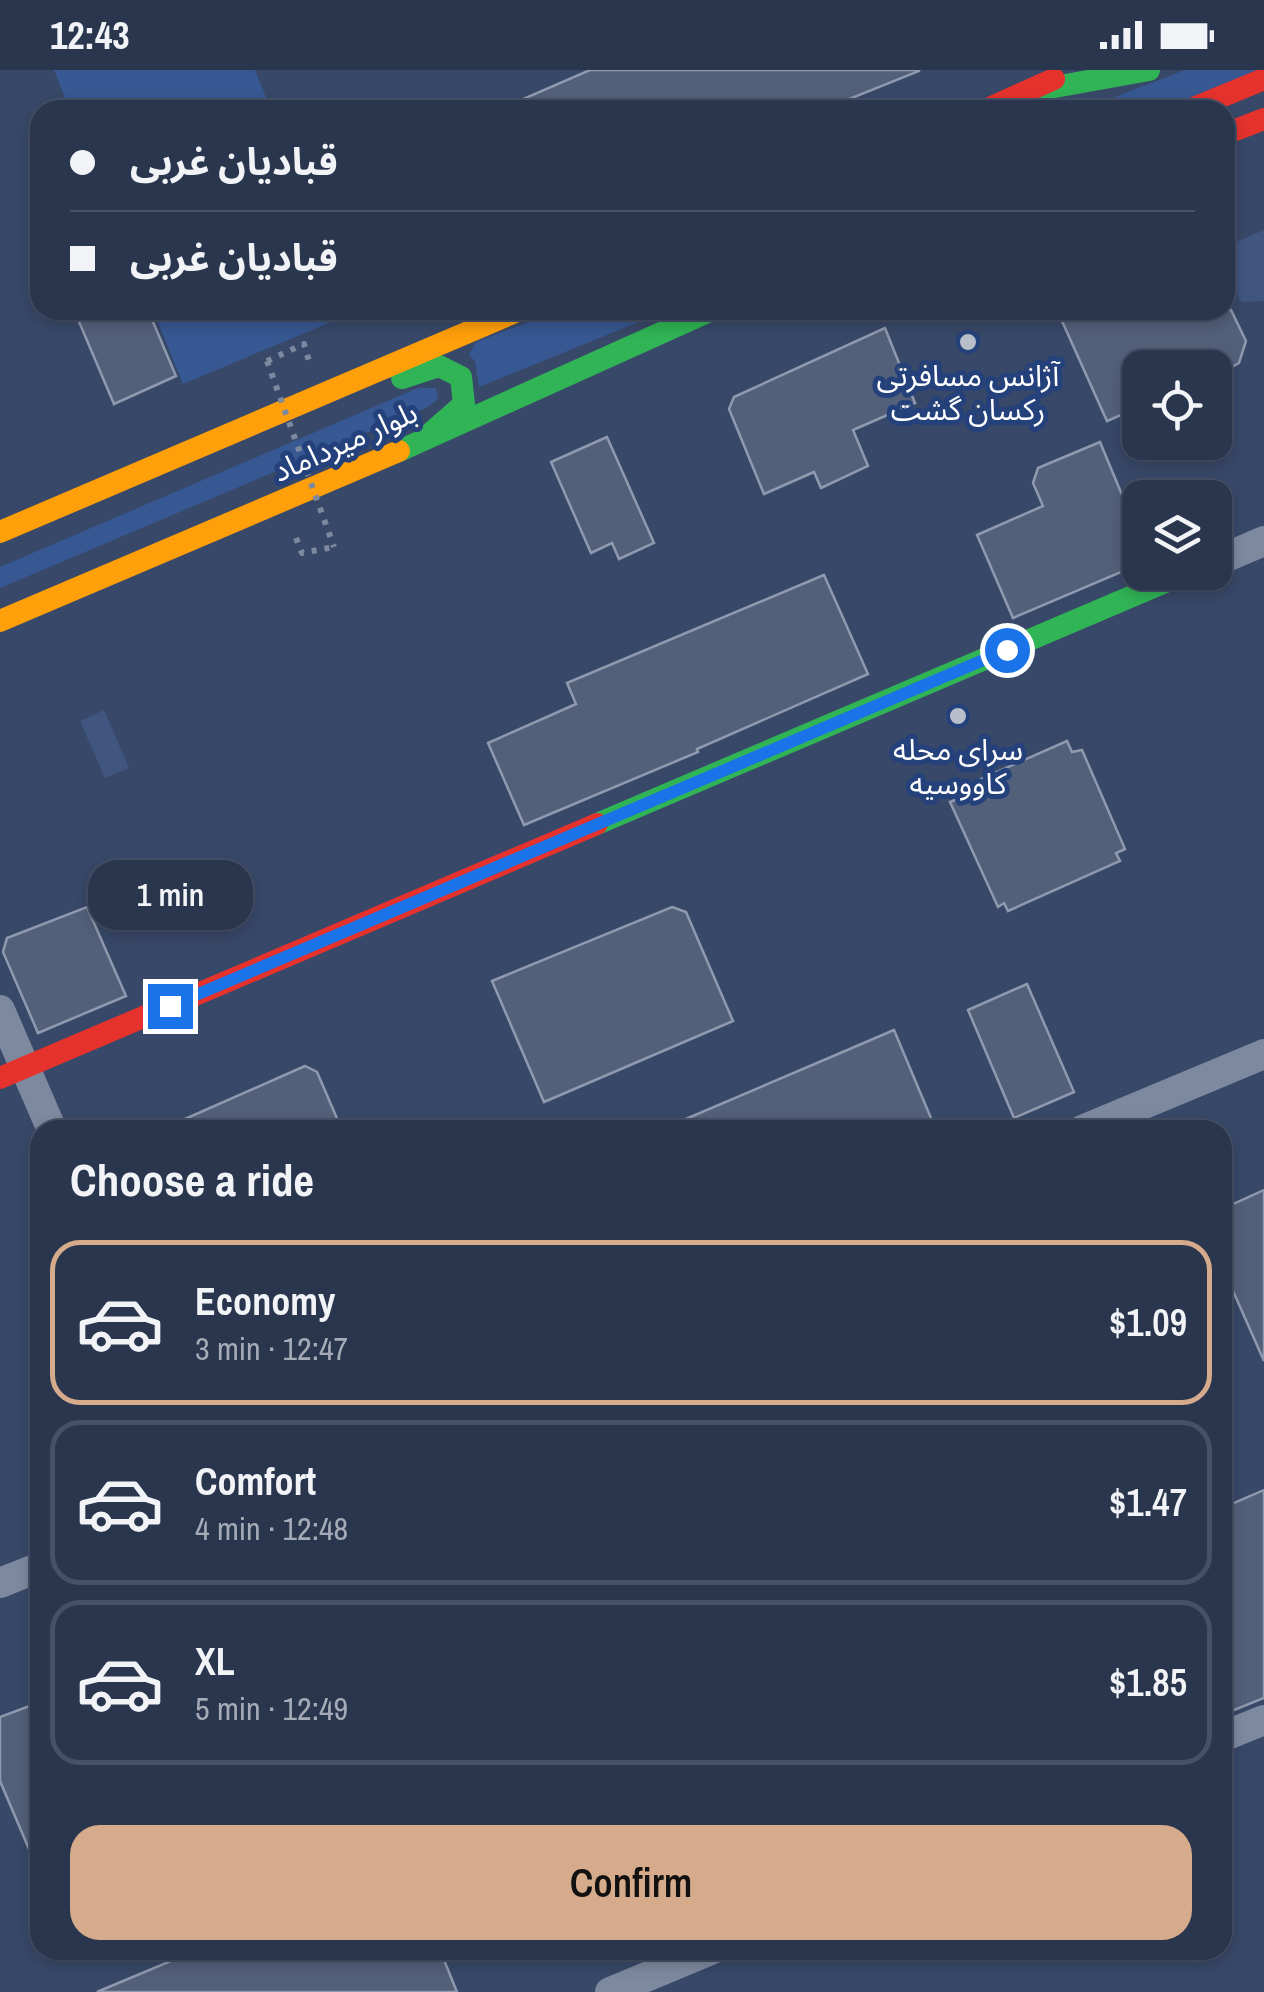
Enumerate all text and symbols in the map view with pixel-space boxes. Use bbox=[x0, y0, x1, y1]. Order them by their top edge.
text: 12:43 bbox=[50, 10, 130, 61]
text: قبادیان غربی bbox=[130, 136, 338, 187]
text: قبادیان غربی bbox=[130, 232, 338, 283]
marker: آژانس مسافرتی رکسان گشت bbox=[957, 331, 979, 353]
map controls bbox=[1122, 350, 1232, 590]
button: locate bbox=[1122, 350, 1232, 460]
place label: آژانس مسافرتی رکسان گشت bbox=[877, 355, 1061, 429]
street label: بلوار میرداماد bbox=[266, 391, 423, 491]
button: layers bbox=[1122, 480, 1232, 590]
route start bbox=[985, 628, 1030, 673]
marker: سرای محله کاووسیه bbox=[947, 705, 969, 727]
place label: سرای محله کاووسیه bbox=[893, 729, 1023, 803]
callout: 1 min bbox=[88, 861, 252, 931]
text: 1 min bbox=[137, 873, 204, 916]
route end bbox=[148, 984, 193, 1029]
text: Choose a ride bbox=[70, 1149, 314, 1210]
text: Economy bbox=[195, 1276, 335, 1327]
icon: car bbox=[75, 1278, 165, 1368]
text: $1.09 bbox=[1109, 1297, 1187, 1348]
text: 3 min · 12:47 bbox=[195, 1327, 348, 1370]
text: Comfort bbox=[195, 1456, 316, 1507]
icon: car bbox=[75, 1458, 165, 1548]
text: $1.47 bbox=[1109, 1477, 1187, 1528]
text: 4 min · 12:48 bbox=[195, 1507, 348, 1550]
text: XL bbox=[195, 1636, 235, 1687]
icon: car bbox=[75, 1638, 165, 1728]
text: $1.85 bbox=[1109, 1657, 1187, 1708]
text: 5 min · 12:49 bbox=[195, 1687, 348, 1730]
button: Confirm bbox=[70, 1825, 1192, 1940]

